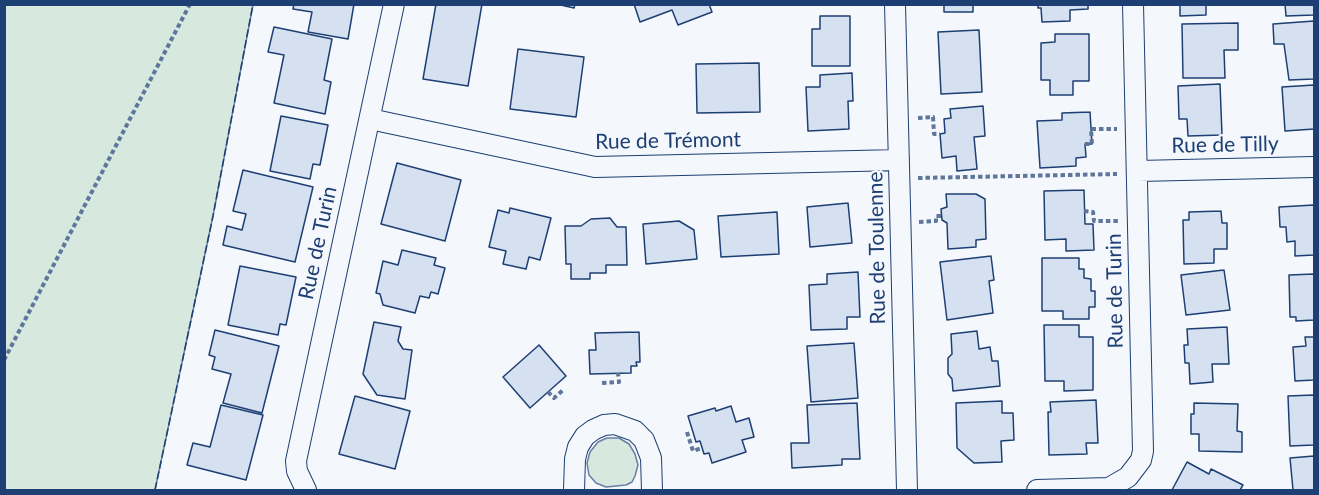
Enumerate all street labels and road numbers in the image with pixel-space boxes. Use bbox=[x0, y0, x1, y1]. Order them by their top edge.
street label: Rue de Trémont bbox=[595, 127, 741, 155]
street label: Rue de Tilly bbox=[1171, 131, 1279, 159]
street label: Rue de Toulenne bbox=[863, 171, 891, 325]
street label: Rue de Turin bbox=[294, 184, 342, 302]
street label: Rue de Turin bbox=[1101, 233, 1129, 349]

